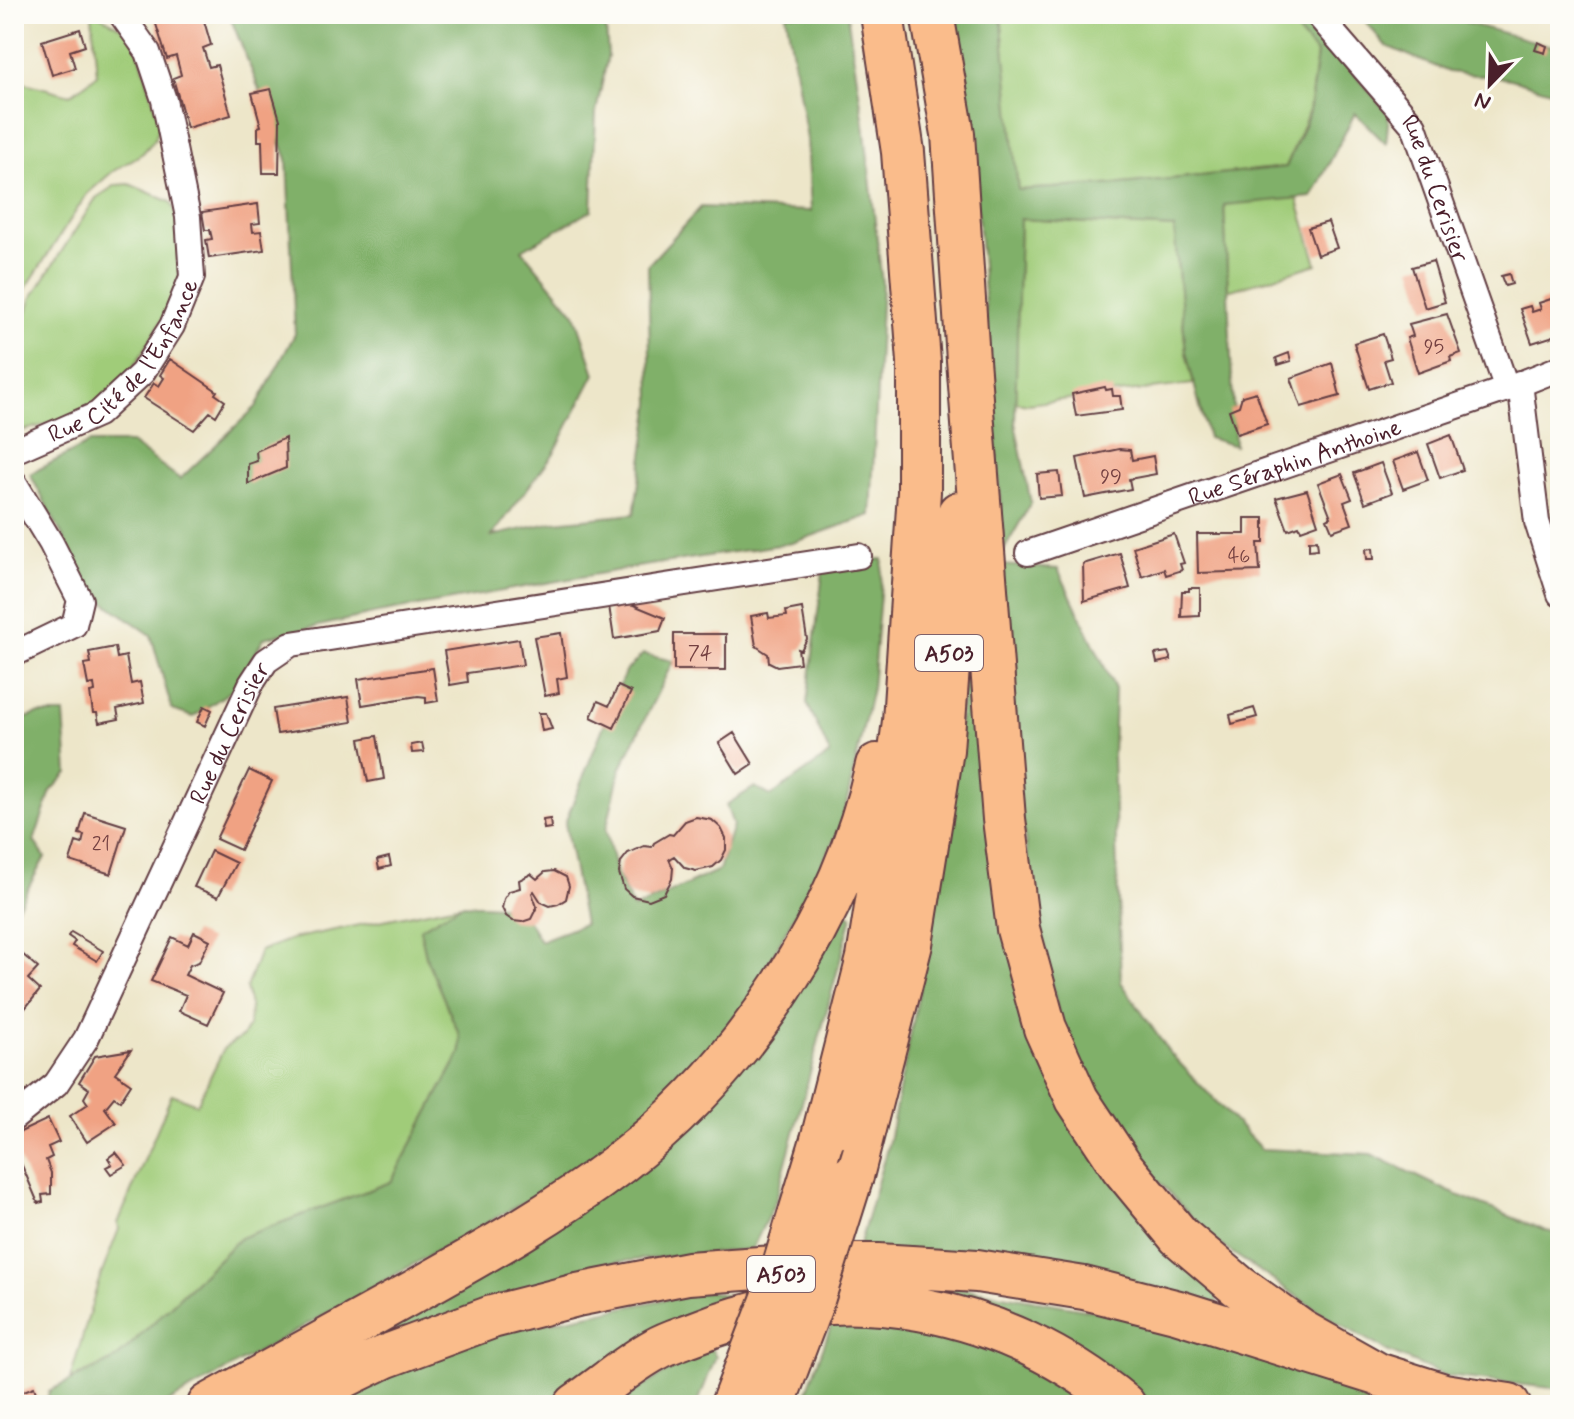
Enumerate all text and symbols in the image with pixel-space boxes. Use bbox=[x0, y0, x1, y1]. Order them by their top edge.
north arrow bbox=[1450, 44, 1530, 124]
text: N bbox=[1471, 85, 1495, 116]
street label: Rue du Cerisier bbox=[1394, 108, 1475, 266]
street label: Rue Cité de l'Enfance bbox=[44, 275, 207, 451]
house number: 95 bbox=[1424, 334, 1444, 361]
street label: Rue Séraphin Anthoine bbox=[1185, 412, 1406, 514]
house number: 99 bbox=[1100, 464, 1122, 491]
house number: 46 bbox=[1228, 543, 1250, 570]
road number: A503 bbox=[915, 635, 983, 671]
house number: 74 bbox=[688, 640, 712, 667]
street label: Rue du Cerisier bbox=[183, 657, 278, 810]
house number: 21 bbox=[92, 831, 110, 858]
road number: A503 bbox=[747, 1256, 815, 1292]

